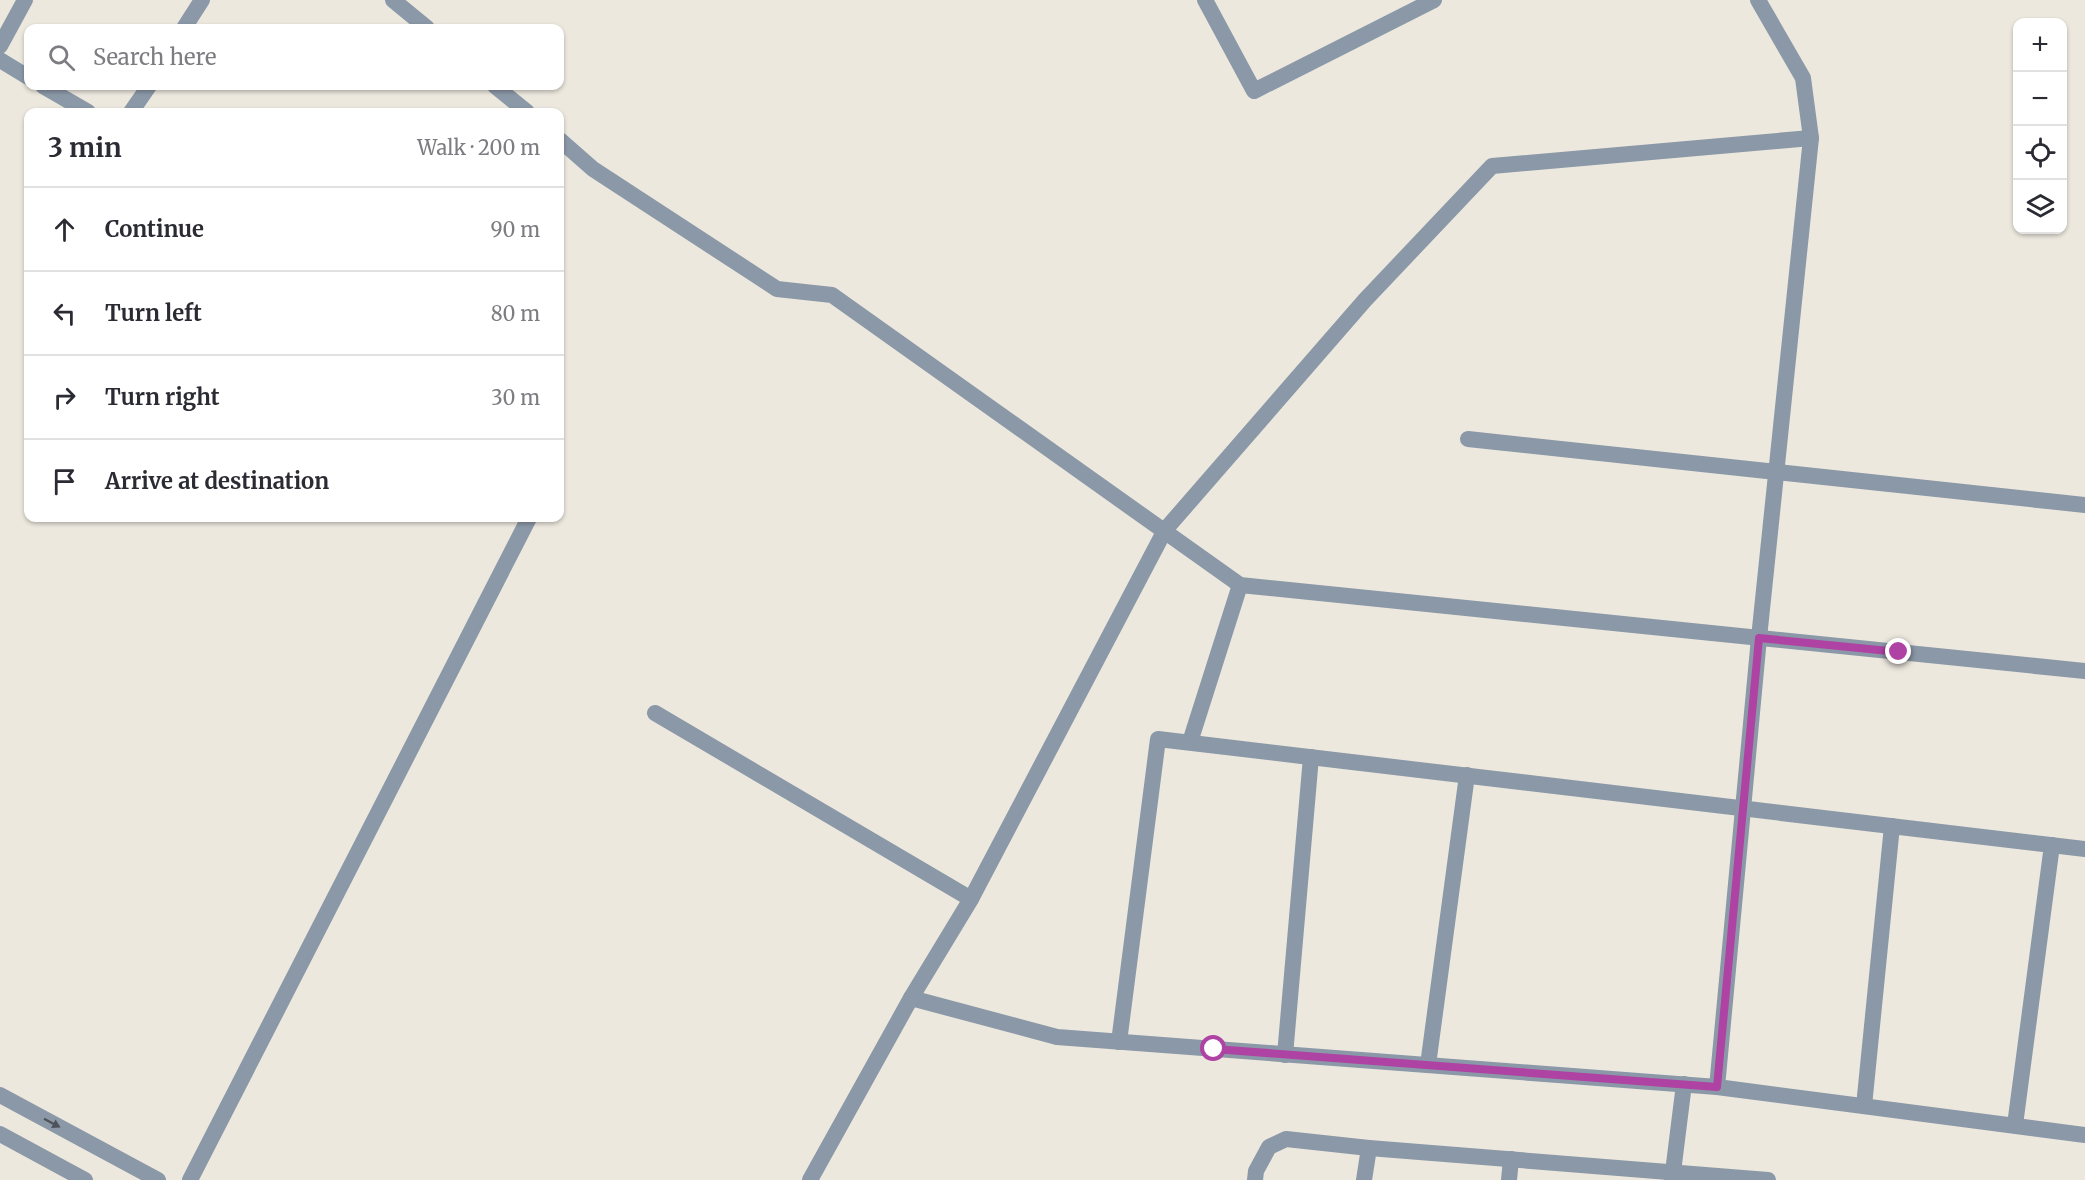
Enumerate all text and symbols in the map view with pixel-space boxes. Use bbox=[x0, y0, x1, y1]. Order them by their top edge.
map controls bbox=[2013, 18, 2067, 234]
button: + bbox=[2013, 18, 2067, 72]
search box bbox=[24, 24, 564, 90]
icon: search bbox=[45, 41, 78, 74]
text: Search here bbox=[93, 43, 216, 71]
button: − bbox=[2013, 72, 2067, 126]
button: locate bbox=[2013, 126, 2067, 180]
text: 3 min bbox=[48, 131, 122, 164]
text: Walk · 200 m bbox=[417, 135, 540, 160]
button: layers bbox=[2013, 180, 2067, 234]
icon: ahead bbox=[48, 213, 81, 246]
text: Continue bbox=[105, 215, 204, 243]
text: 90 m bbox=[490, 217, 540, 242]
icon: left bbox=[48, 297, 81, 330]
text: Turn left bbox=[105, 299, 202, 327]
text: 80 m bbox=[491, 301, 540, 326]
icon: right bbox=[48, 381, 81, 414]
text: Turn right bbox=[105, 383, 219, 411]
text: 30 m bbox=[491, 385, 540, 410]
icon: arrive bbox=[48, 465, 81, 498]
text: Arrive at destination bbox=[105, 467, 329, 495]
route end bbox=[1885, 638, 1911, 664]
route start bbox=[1200, 1035, 1226, 1061]
one-way arrow bbox=[43, 1118, 60, 1128]

